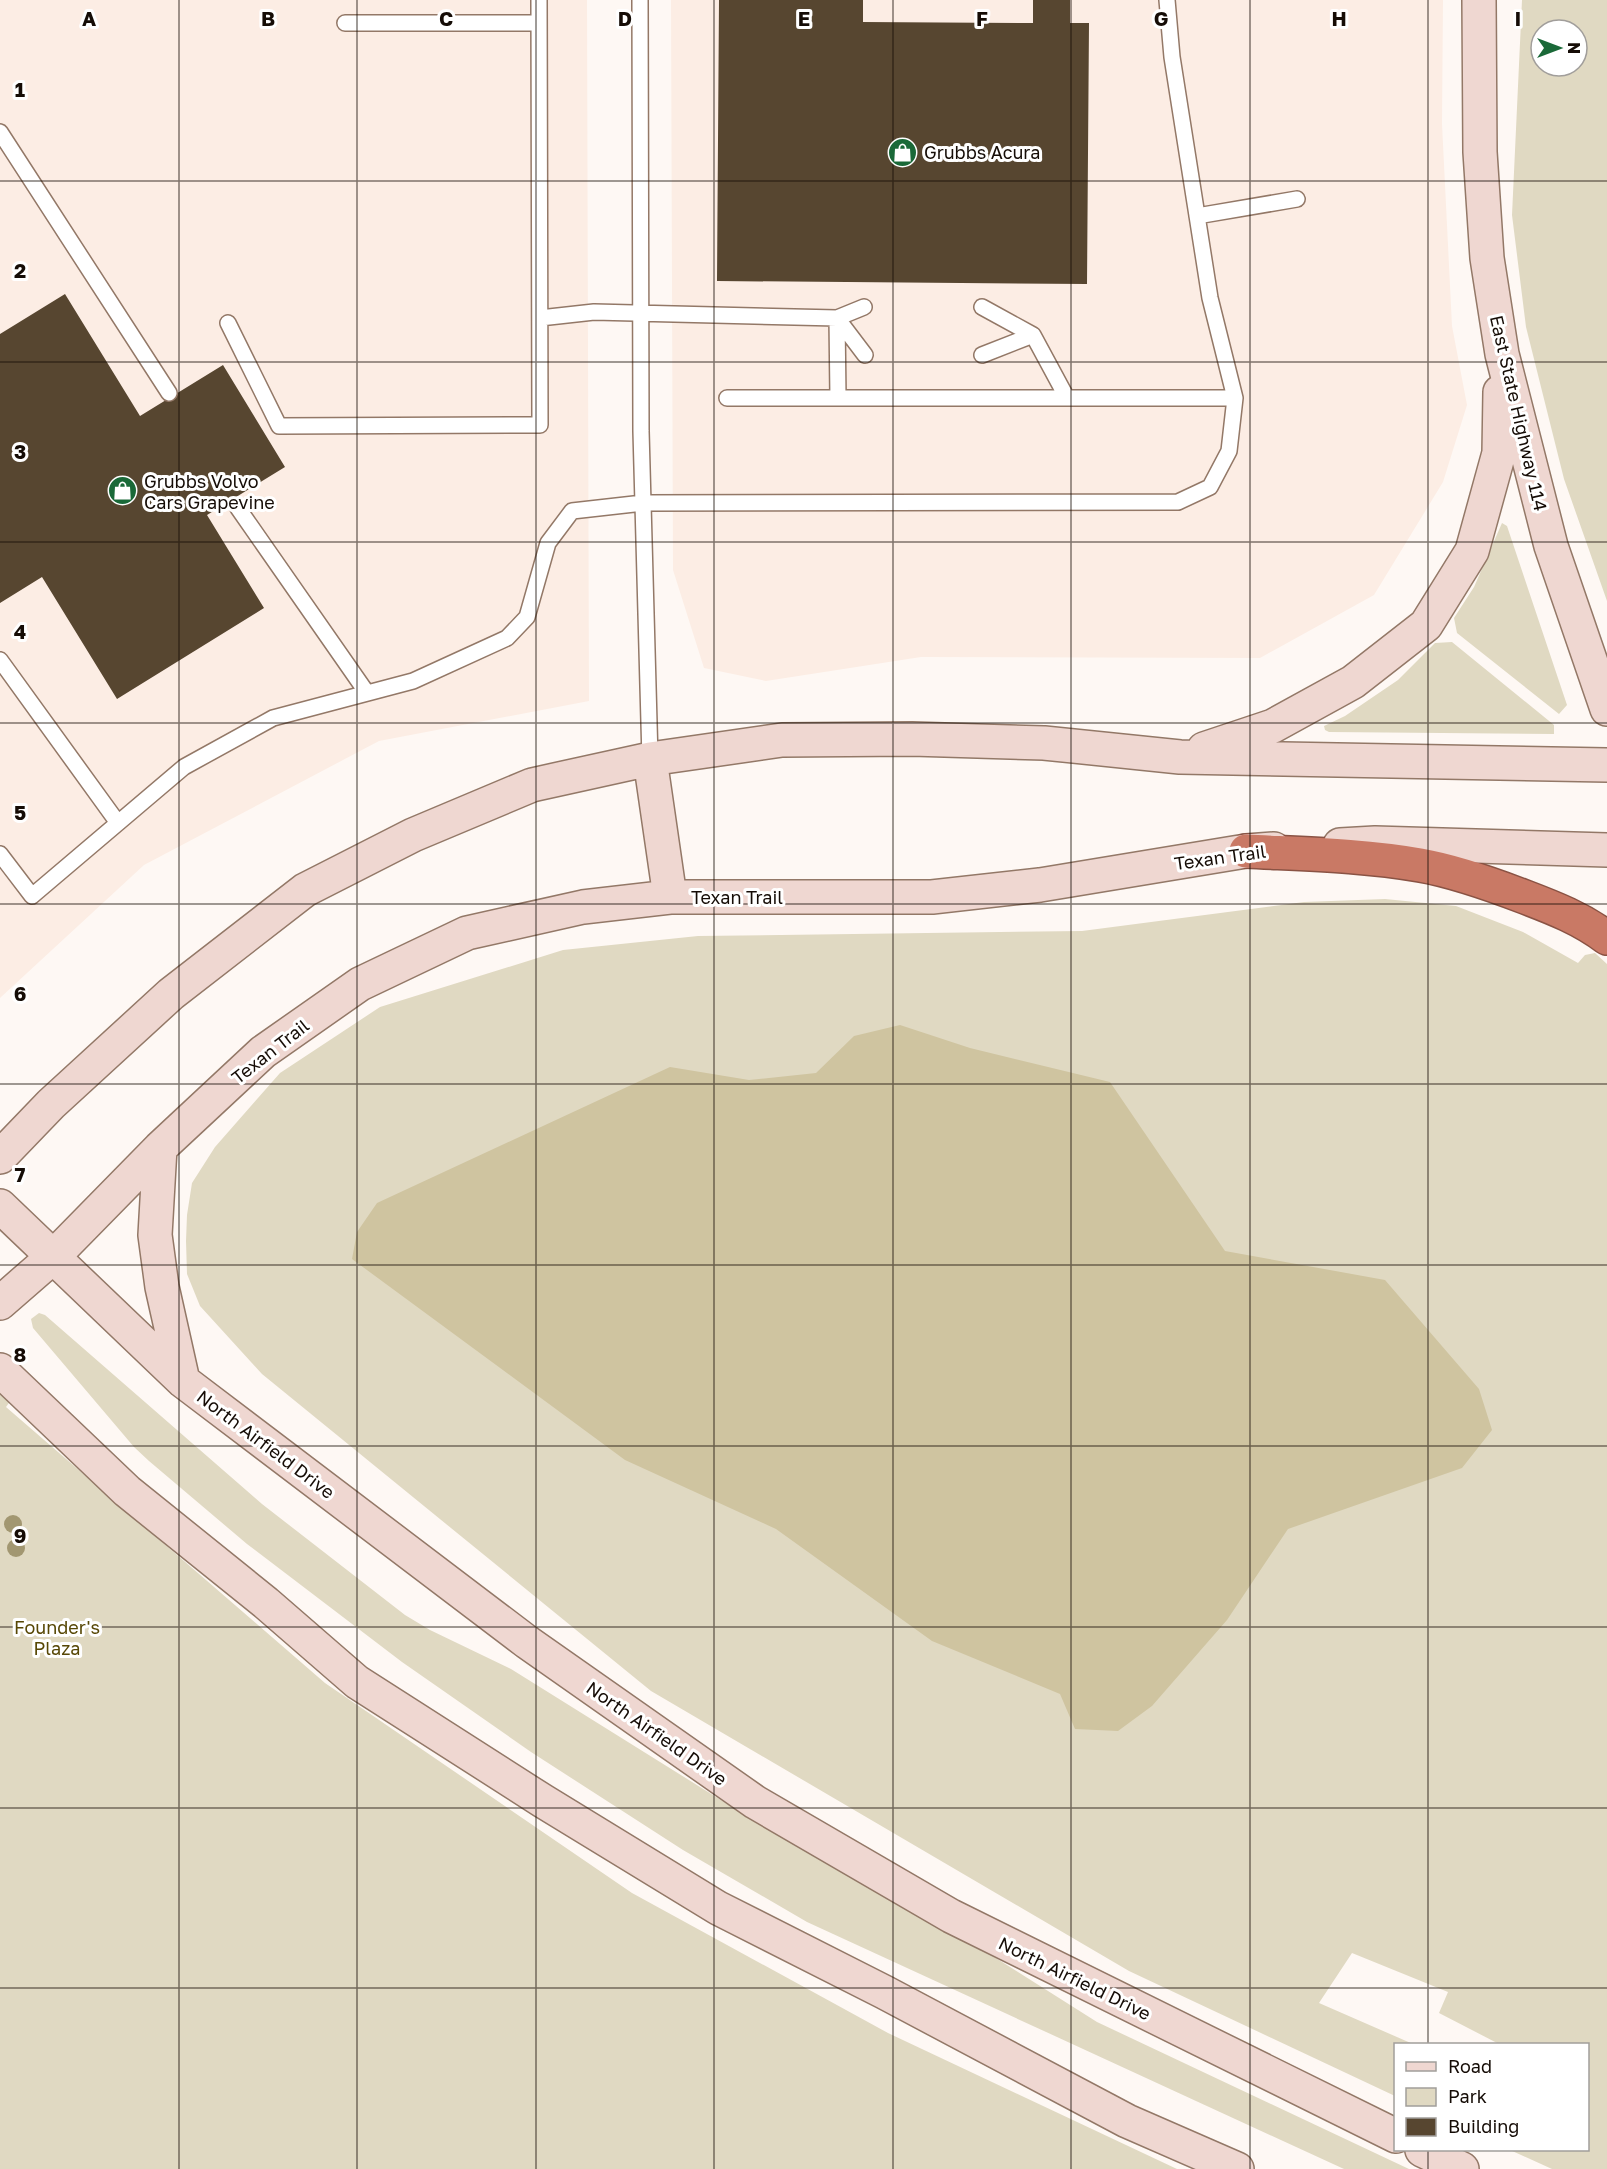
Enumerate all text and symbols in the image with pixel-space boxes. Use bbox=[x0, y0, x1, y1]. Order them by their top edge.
text: A bbox=[82, 6, 96, 30]
text: B bbox=[261, 6, 275, 30]
text: C bbox=[439, 6, 453, 30]
text: D bbox=[618, 6, 632, 30]
text: E bbox=[798, 6, 810, 30]
text: F bbox=[976, 6, 988, 30]
text: G bbox=[1154, 6, 1168, 30]
text: H bbox=[1331, 6, 1347, 30]
text: I bbox=[1515, 6, 1521, 30]
north arrow bbox=[1529, 18, 1589, 78]
text: N bbox=[1564, 42, 1584, 54]
text: 1 bbox=[15, 77, 25, 101]
shop icon: Grubbs Acura bbox=[887, 136, 919, 168]
place label: Grubbs Acura bbox=[924, 141, 1040, 163]
text: 2 bbox=[14, 258, 26, 282]
street label: East State Highway 114 bbox=[1486, 313, 1552, 513]
text: 3 bbox=[14, 439, 26, 463]
place label: Grubbs Volvo Cars Grapevine bbox=[144, 470, 275, 513]
shop icon: Grubbs Volvo Cars Grapevine bbox=[107, 475, 139, 507]
text: 4 bbox=[14, 619, 26, 643]
text: 5 bbox=[14, 800, 26, 824]
street label: Texan Trail bbox=[1173, 840, 1267, 874]
street label: Texan Trail bbox=[691, 886, 783, 908]
text: 6 bbox=[14, 981, 26, 1005]
street label: Texan Trail bbox=[227, 1014, 313, 1088]
text: 7 bbox=[15, 1162, 26, 1186]
text: 8 bbox=[14, 1342, 26, 1366]
street label: North Airfield Drive bbox=[193, 1385, 339, 1503]
text: 9 bbox=[14, 1523, 26, 1547]
park label: Founder's Plaza bbox=[14, 1616, 100, 1659]
street label: North Airfield Drive bbox=[583, 1676, 731, 1790]
street label: North Airfield Drive bbox=[995, 1932, 1155, 2024]
legend bbox=[1394, 2043, 1589, 2151]
text: Road bbox=[1448, 2055, 1492, 2077]
text: Park bbox=[1448, 2085, 1487, 2107]
text: Building bbox=[1448, 2115, 1519, 2137]

